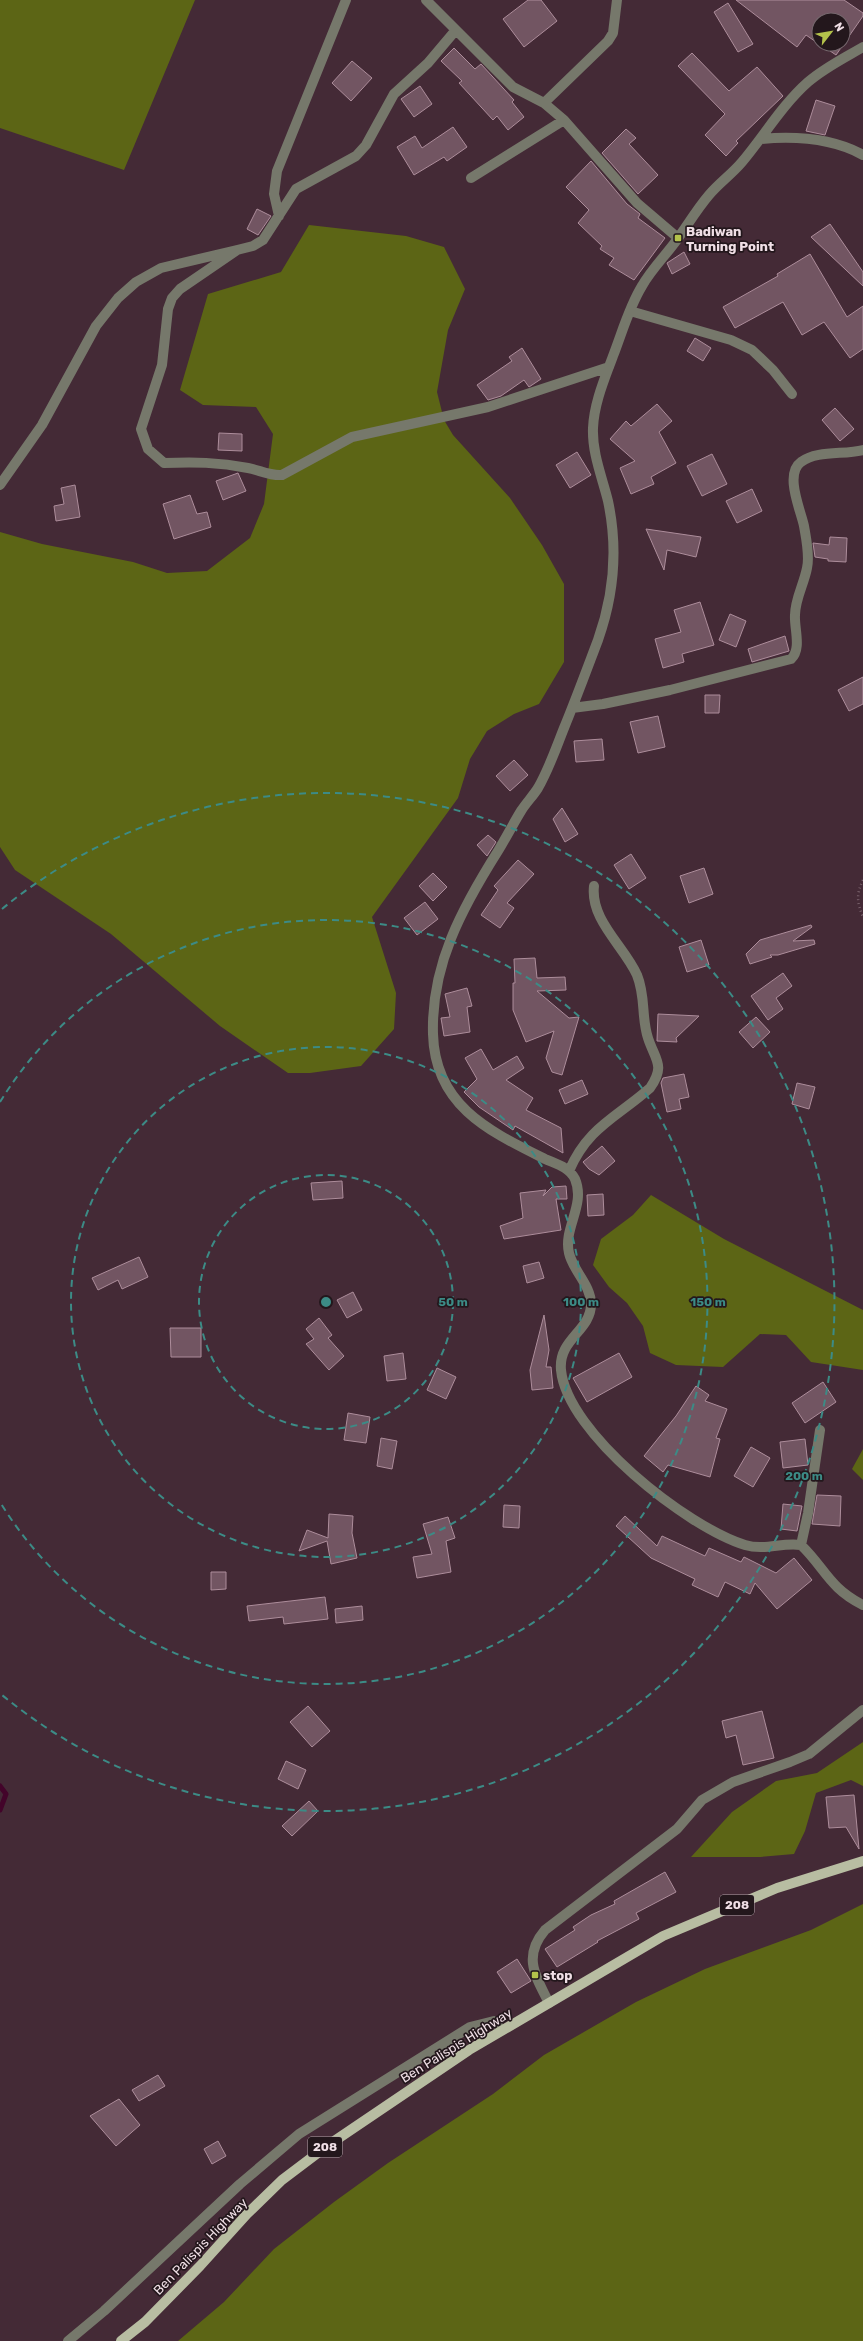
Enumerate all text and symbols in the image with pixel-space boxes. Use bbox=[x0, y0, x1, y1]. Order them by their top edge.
north arrow bbox=[811, 12, 851, 52]
text: N bbox=[832, 20, 847, 34]
place label: Badiwan Turning Point bbox=[686, 224, 774, 254]
marker: Badiwan Turning Point bbox=[673, 233, 683, 243]
centre of rings bbox=[319, 1295, 333, 1309]
text: 50 m bbox=[438, 1295, 468, 1309]
text: 100 m bbox=[563, 1295, 599, 1309]
text: 150 m bbox=[690, 1295, 726, 1309]
text: 200 m bbox=[785, 1469, 823, 1483]
road number: 208 bbox=[720, 1895, 754, 1915]
place label: stop bbox=[543, 1968, 572, 1983]
marker: stop bbox=[530, 1970, 540, 1980]
street label: Ben Palispis Highway bbox=[398, 2005, 515, 2087]
road number: 208 bbox=[308, 2137, 342, 2157]
street label: Ben Palispis Highway bbox=[150, 2195, 251, 2298]

